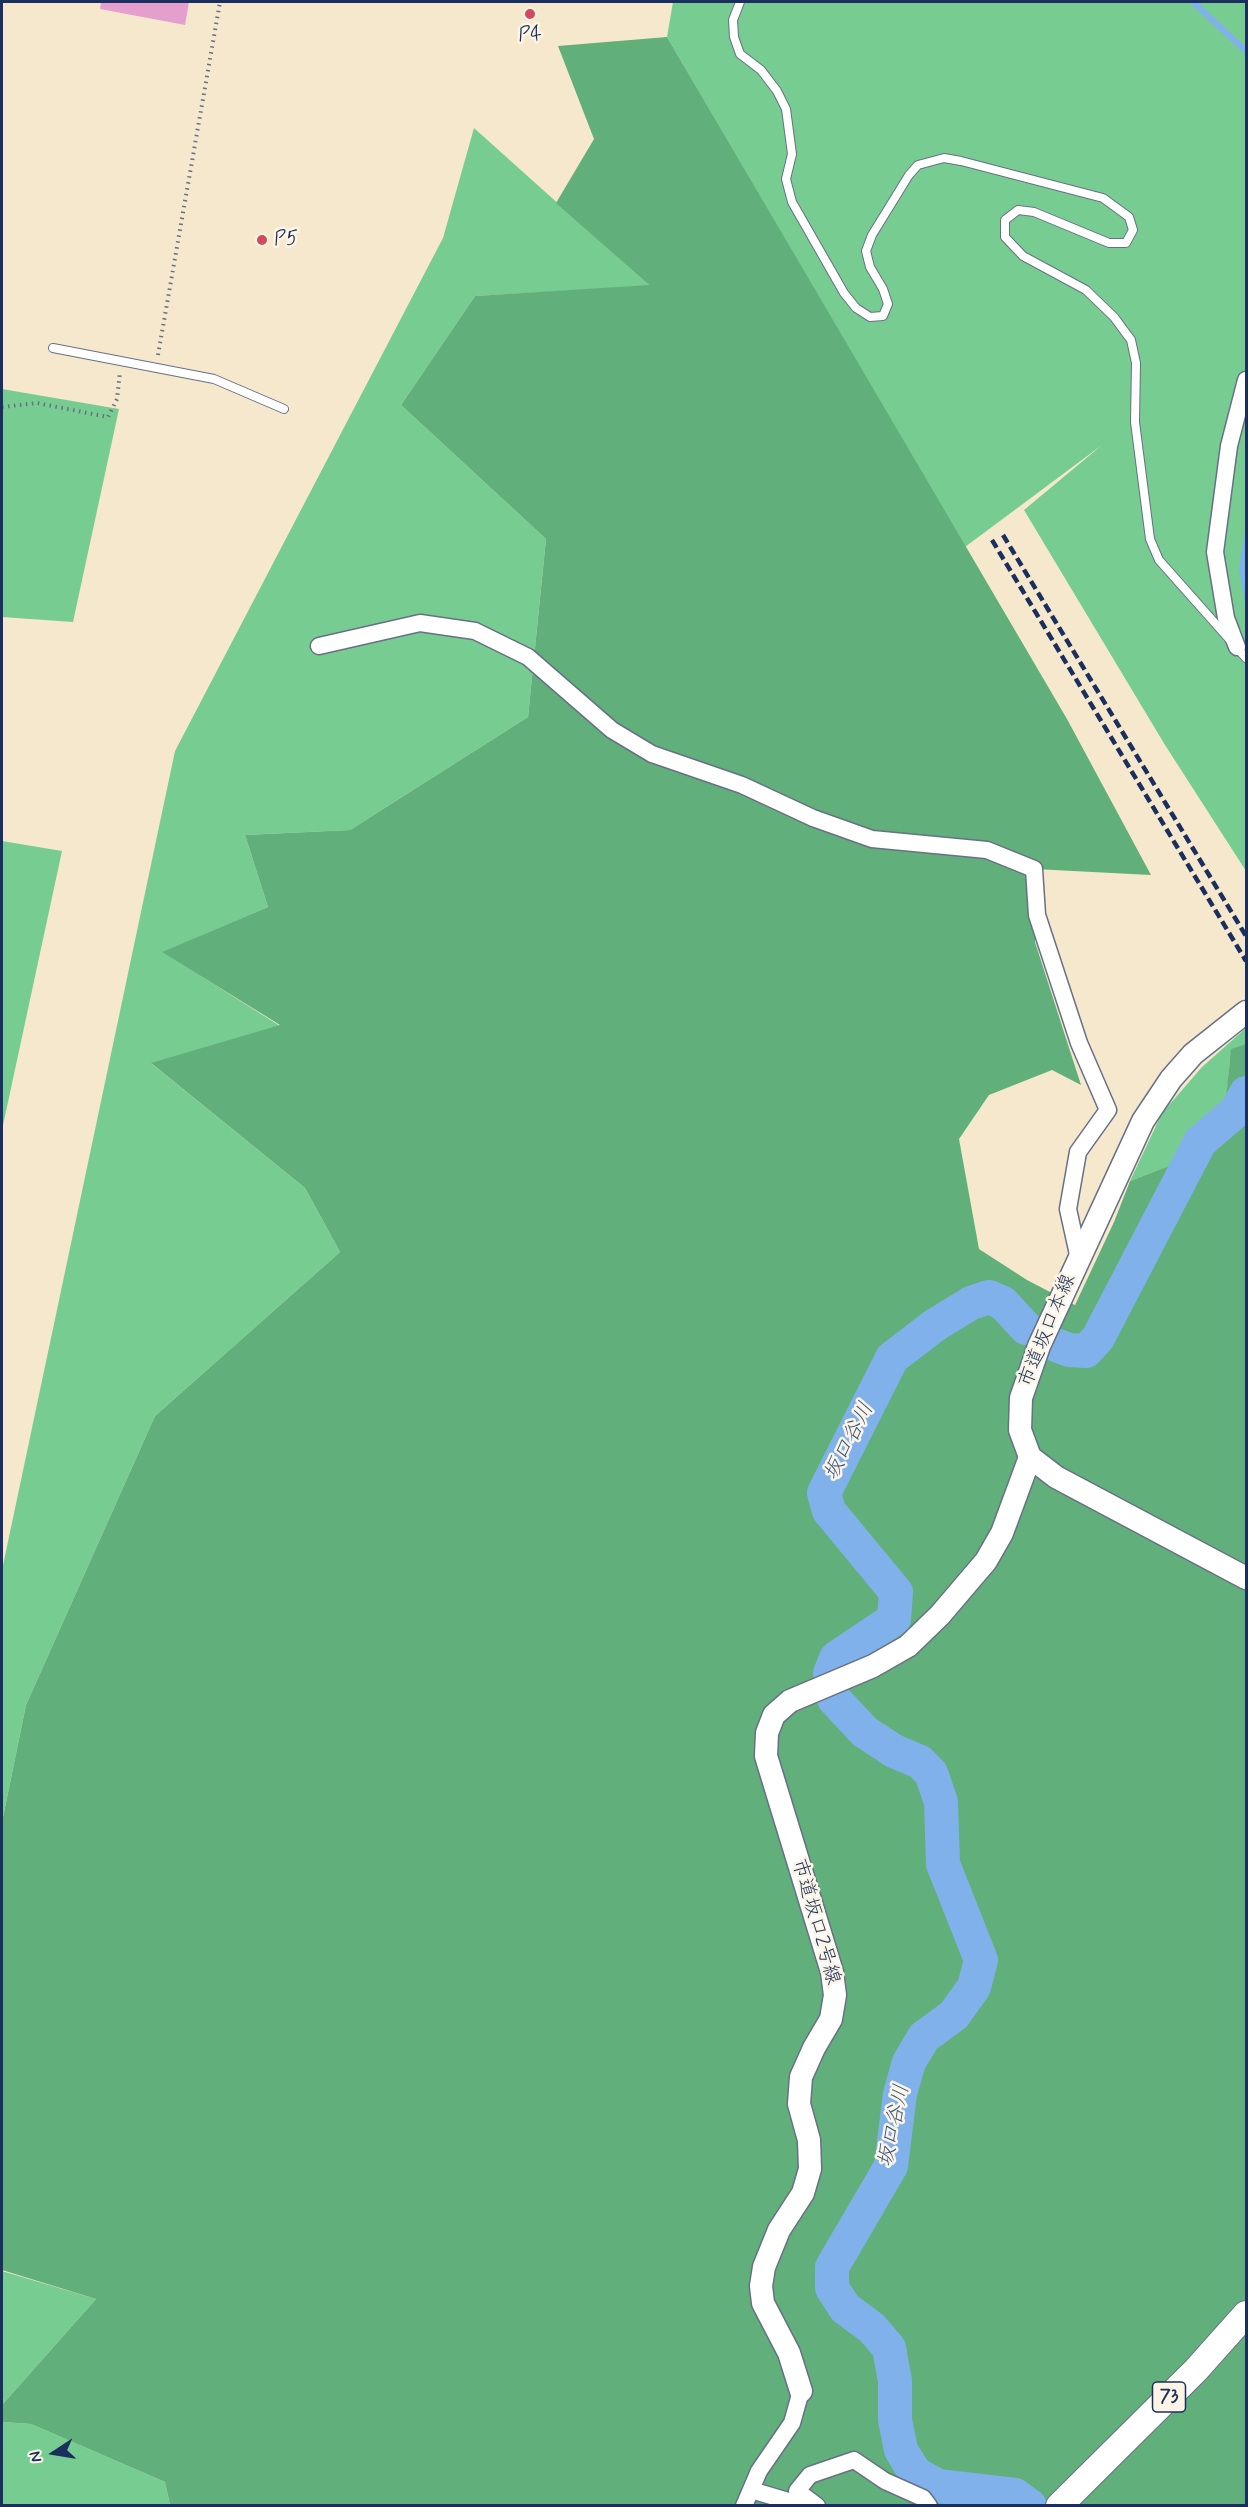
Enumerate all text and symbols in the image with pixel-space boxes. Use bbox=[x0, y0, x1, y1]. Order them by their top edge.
marker: P4 bbox=[523, 7, 537, 21]
place label: P4 bbox=[518, 24, 542, 48]
place label: P5 bbox=[274, 228, 298, 252]
marker: P5 bbox=[255, 233, 269, 247]
street label: 市道坂口本線 bbox=[1014, 1271, 1082, 1391]
water label: 坂口谷川 bbox=[820, 1399, 880, 1485]
street label: 市道坂口2号線 bbox=[786, 1856, 844, 1988]
water label: 坂口谷川 bbox=[874, 2082, 916, 2170]
road number: 73 bbox=[1152, 2382, 1186, 2412]
north arrow bbox=[24, 2423, 84, 2483]
text: N bbox=[25, 2449, 47, 2464]

